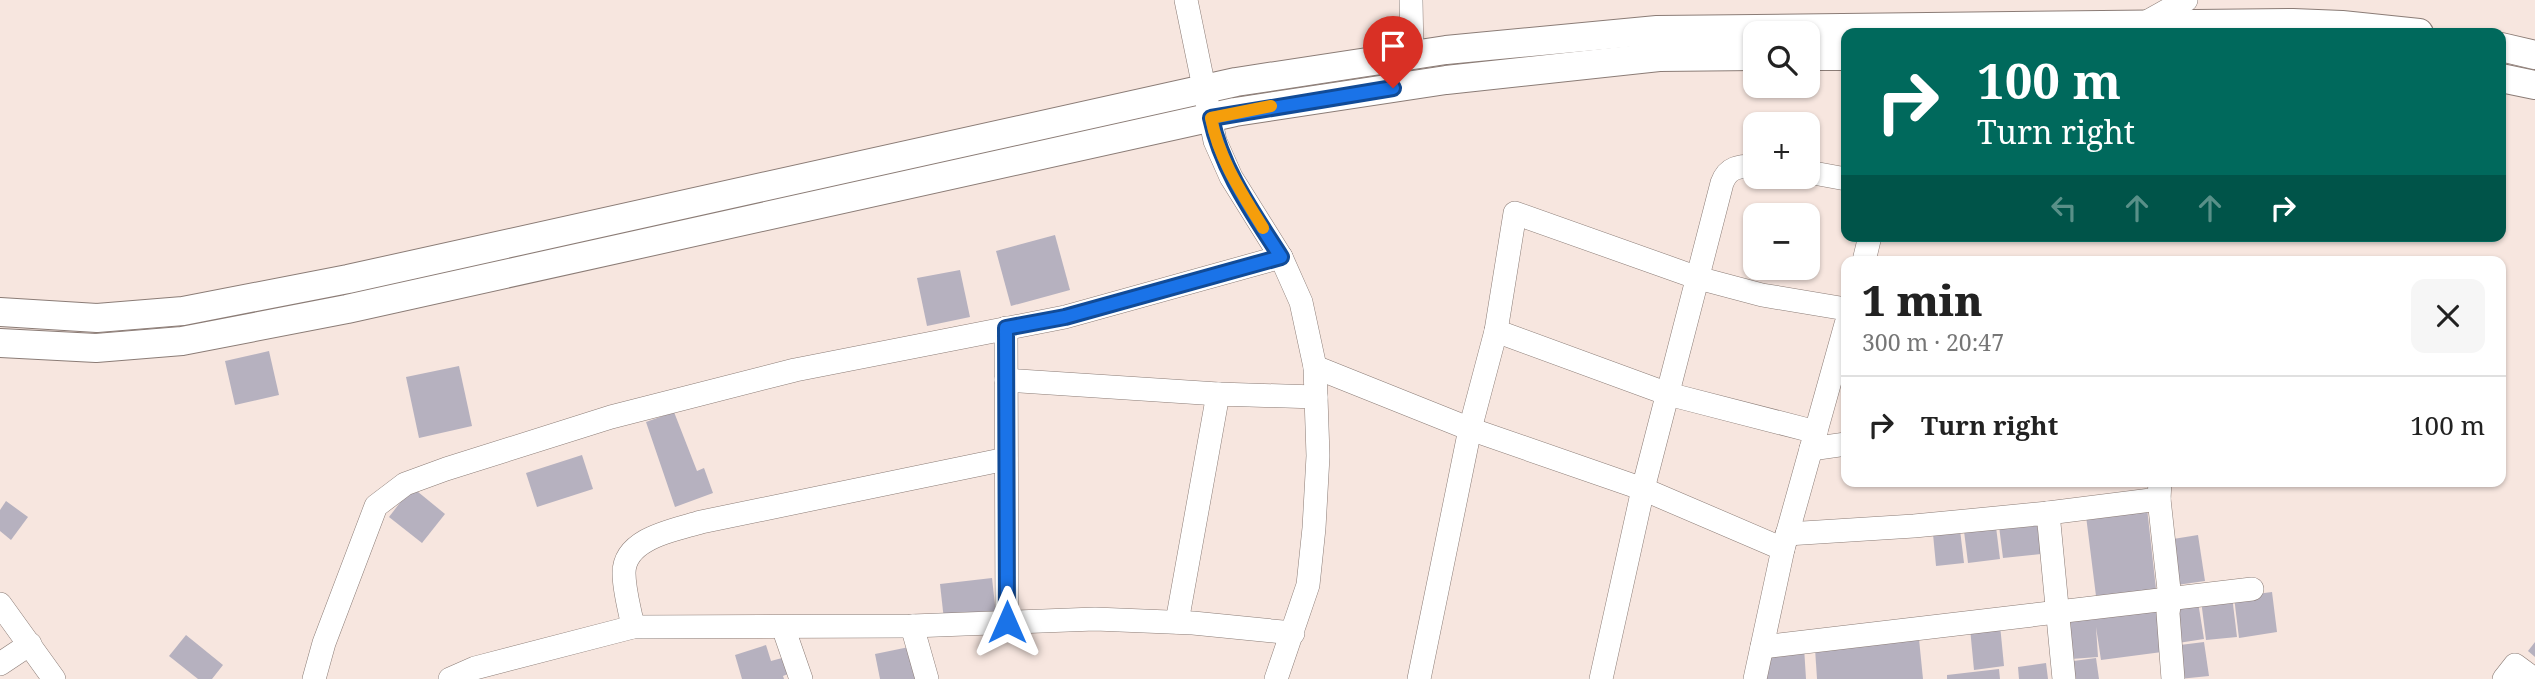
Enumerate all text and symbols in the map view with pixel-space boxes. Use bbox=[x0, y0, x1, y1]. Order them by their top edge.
pin bbox=[1363, 16, 1423, 88]
map controls bbox=[1743, 21, 1820, 280]
button: search bbox=[1743, 21, 1820, 98]
icon: arrive bbox=[1374, 27, 1412, 65]
text: 100 m bbox=[1977, 47, 2121, 113]
icon: right bbox=[1862, 56, 1953, 147]
text: Turn right bbox=[1977, 110, 2135, 153]
button: + bbox=[1743, 112, 1820, 189]
icon: left bbox=[2045, 189, 2083, 227]
icon: ahead bbox=[2118, 189, 2156, 227]
icon: ahead bbox=[2191, 189, 2229, 227]
icon: right bbox=[2264, 189, 2302, 227]
button: − bbox=[1743, 203, 1820, 280]
text: 1 min bbox=[1862, 271, 1983, 328]
button: close bbox=[2411, 279, 2485, 353]
text: 300 m · 20:47 bbox=[1862, 326, 2004, 358]
icon: right bbox=[1862, 406, 1900, 444]
text: Turn right bbox=[1921, 407, 2058, 443]
text: 100 m bbox=[2410, 407, 2485, 443]
position arrow bbox=[970, 585, 1044, 659]

